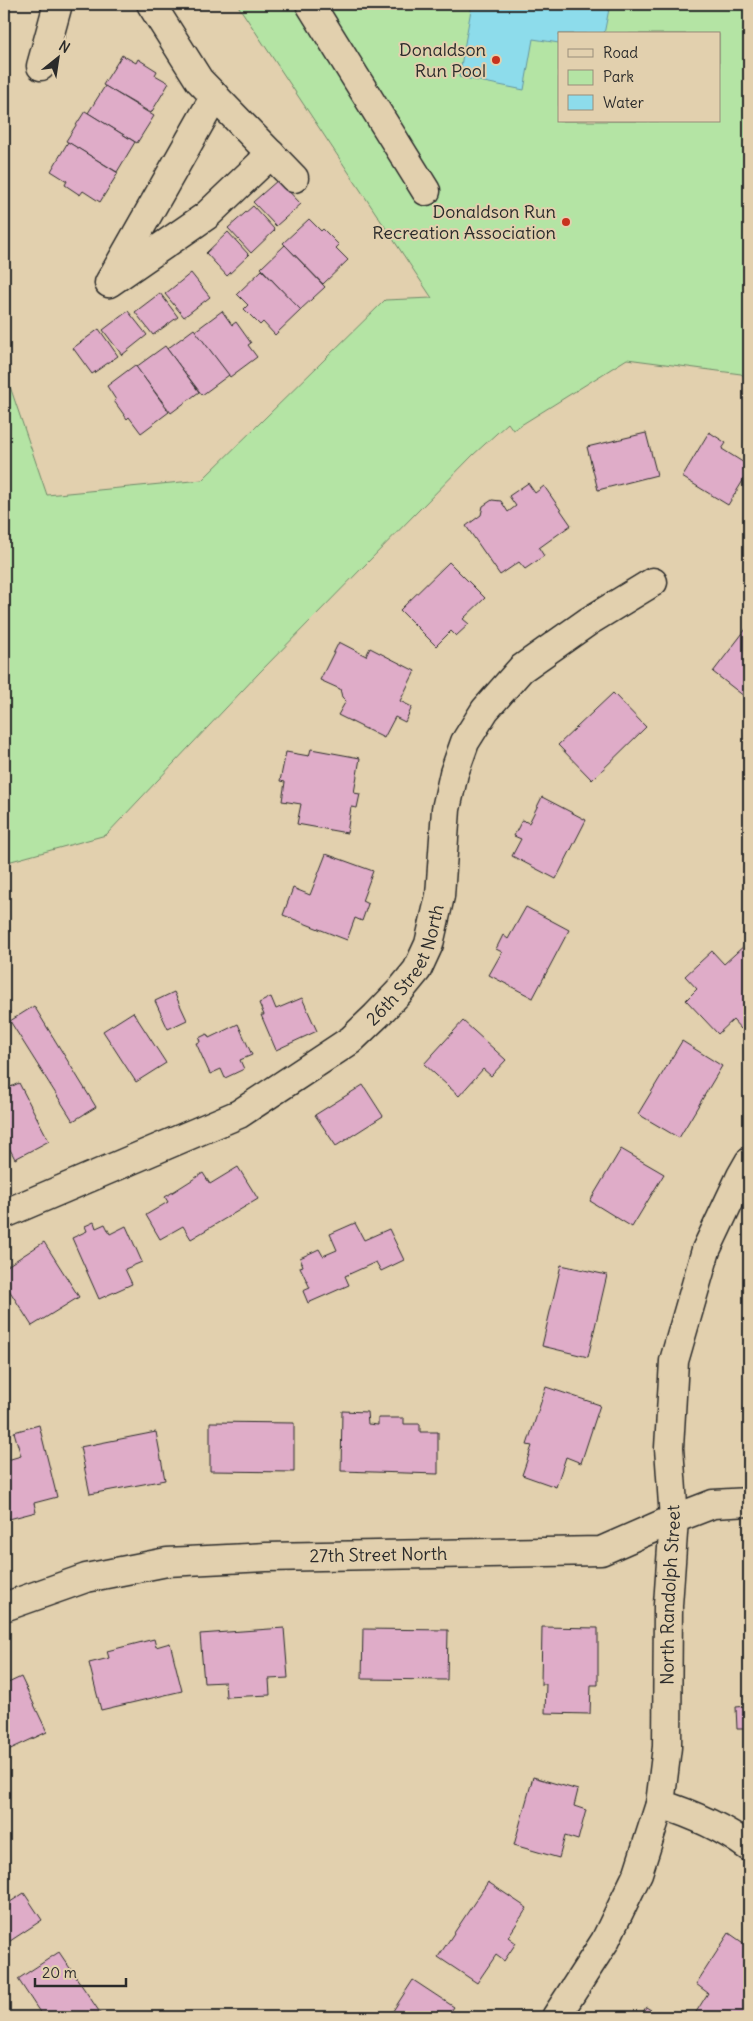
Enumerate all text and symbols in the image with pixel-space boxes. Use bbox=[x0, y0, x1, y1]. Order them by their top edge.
north arrow bbox=[32, 32, 82, 82]
legend bbox=[558, 32, 720, 122]
text: N bbox=[56, 37, 73, 57]
place label: Donaldson Run Pool bbox=[399, 38, 486, 82]
text: Road bbox=[603, 43, 638, 62]
marker: Donaldson Run Pool bbox=[490, 54, 502, 66]
text: Park bbox=[603, 67, 634, 86]
text: Water bbox=[603, 93, 644, 112]
place label: Donaldson Run Recreation Association bbox=[372, 200, 556, 244]
marker: Donaldson Run Recreation Association bbox=[560, 216, 572, 228]
street label: 26th Street North bbox=[361, 902, 449, 1030]
street label: North Randolph Street bbox=[655, 1504, 685, 1685]
street label: 27th Street North bbox=[309, 1542, 448, 1567]
scale bar bbox=[35, 1956, 126, 1988]
text: 20 m bbox=[42, 1963, 77, 1982]

